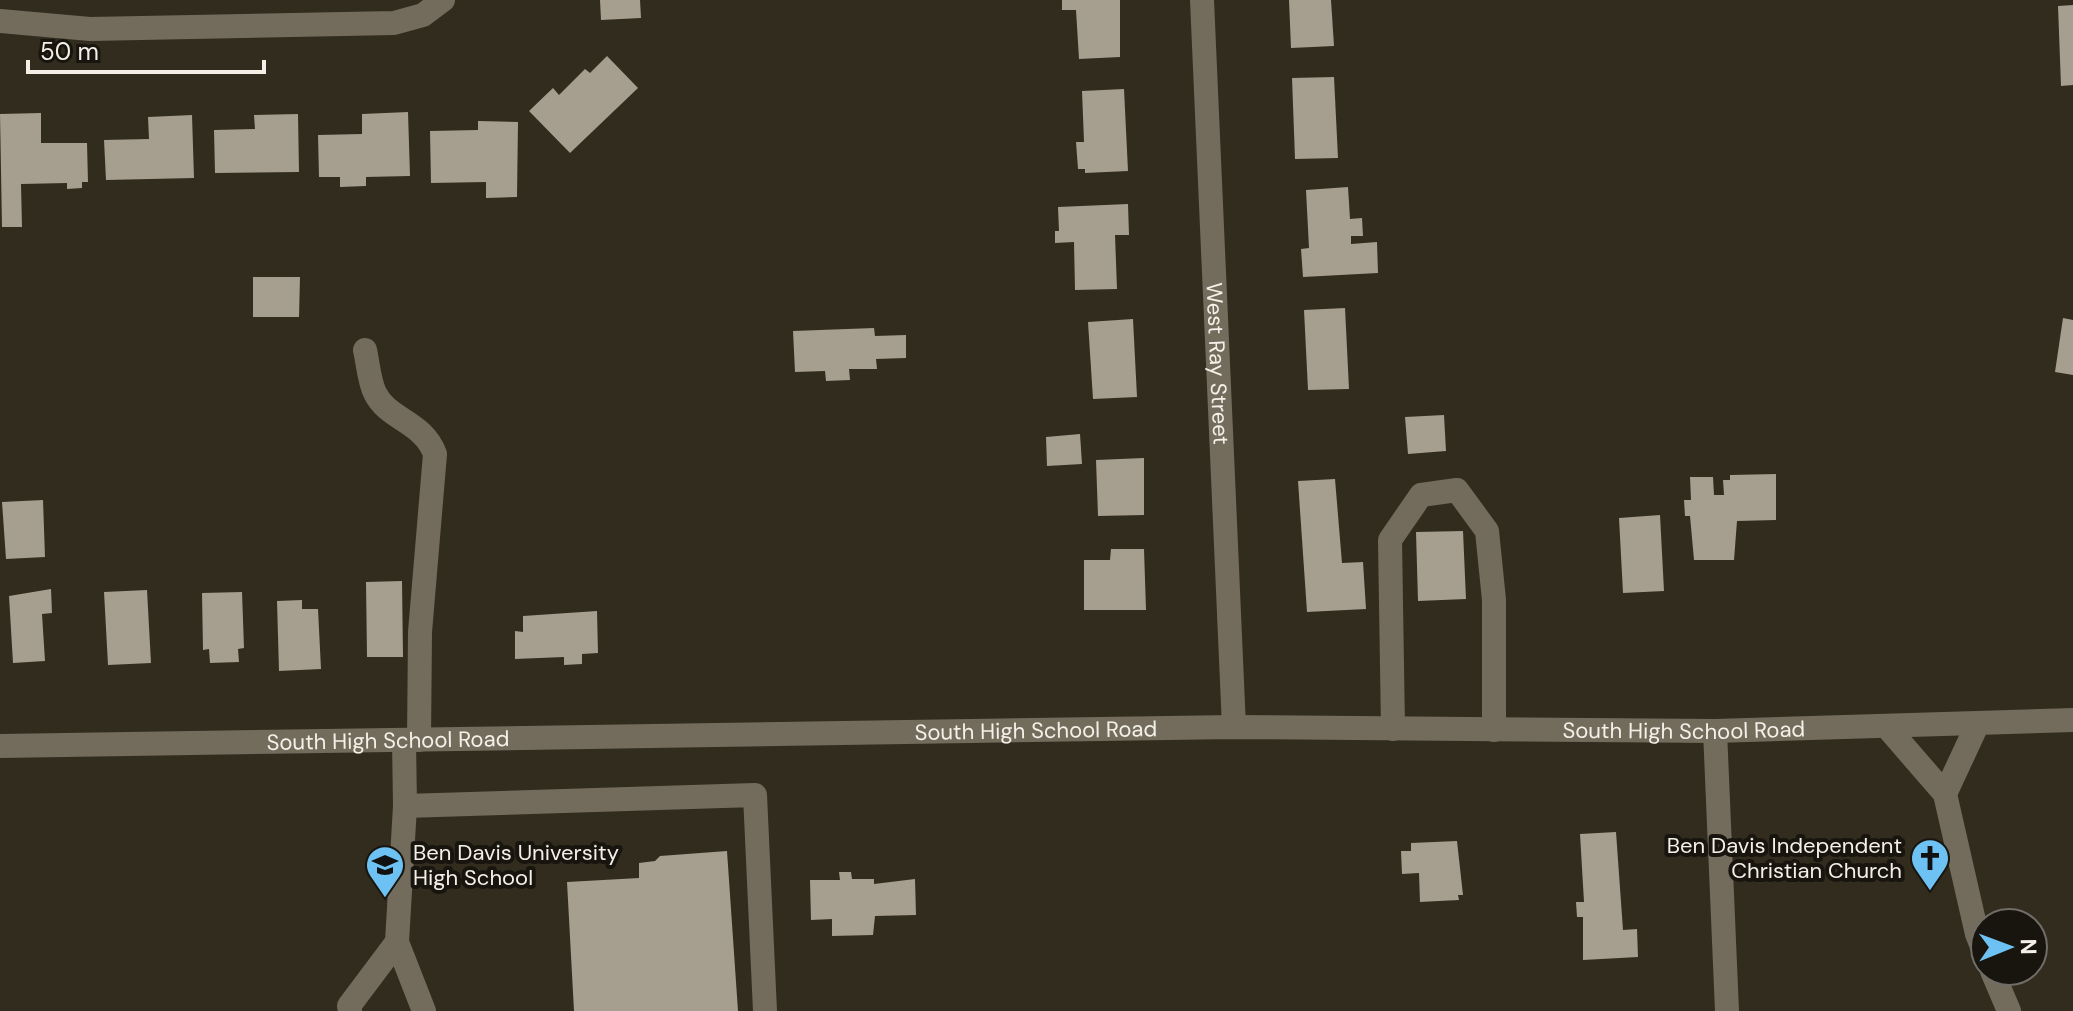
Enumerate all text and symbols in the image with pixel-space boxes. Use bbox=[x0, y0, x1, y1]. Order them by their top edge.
scale bar bbox=[28, 24, 264, 74]
text: 50 m bbox=[40, 36, 99, 67]
street label: West Ray Street bbox=[1200, 282, 1236, 446]
street label: South High School Road bbox=[914, 714, 1157, 746]
street label: South High School Road bbox=[1562, 714, 1806, 746]
street label: South High School Road bbox=[266, 724, 510, 756]
place label: Ben Davis Independent Christian Church bbox=[1667, 831, 1902, 885]
church icon: Ben Davis Independent Christian Church bbox=[1909, 837, 1951, 892]
place label: Ben Davis University High School bbox=[413, 838, 619, 892]
school or university icon: Ben Davis University High School bbox=[364, 844, 406, 899]
north arrow bbox=[1969, 907, 2049, 987]
text: N bbox=[2014, 938, 2043, 955]

